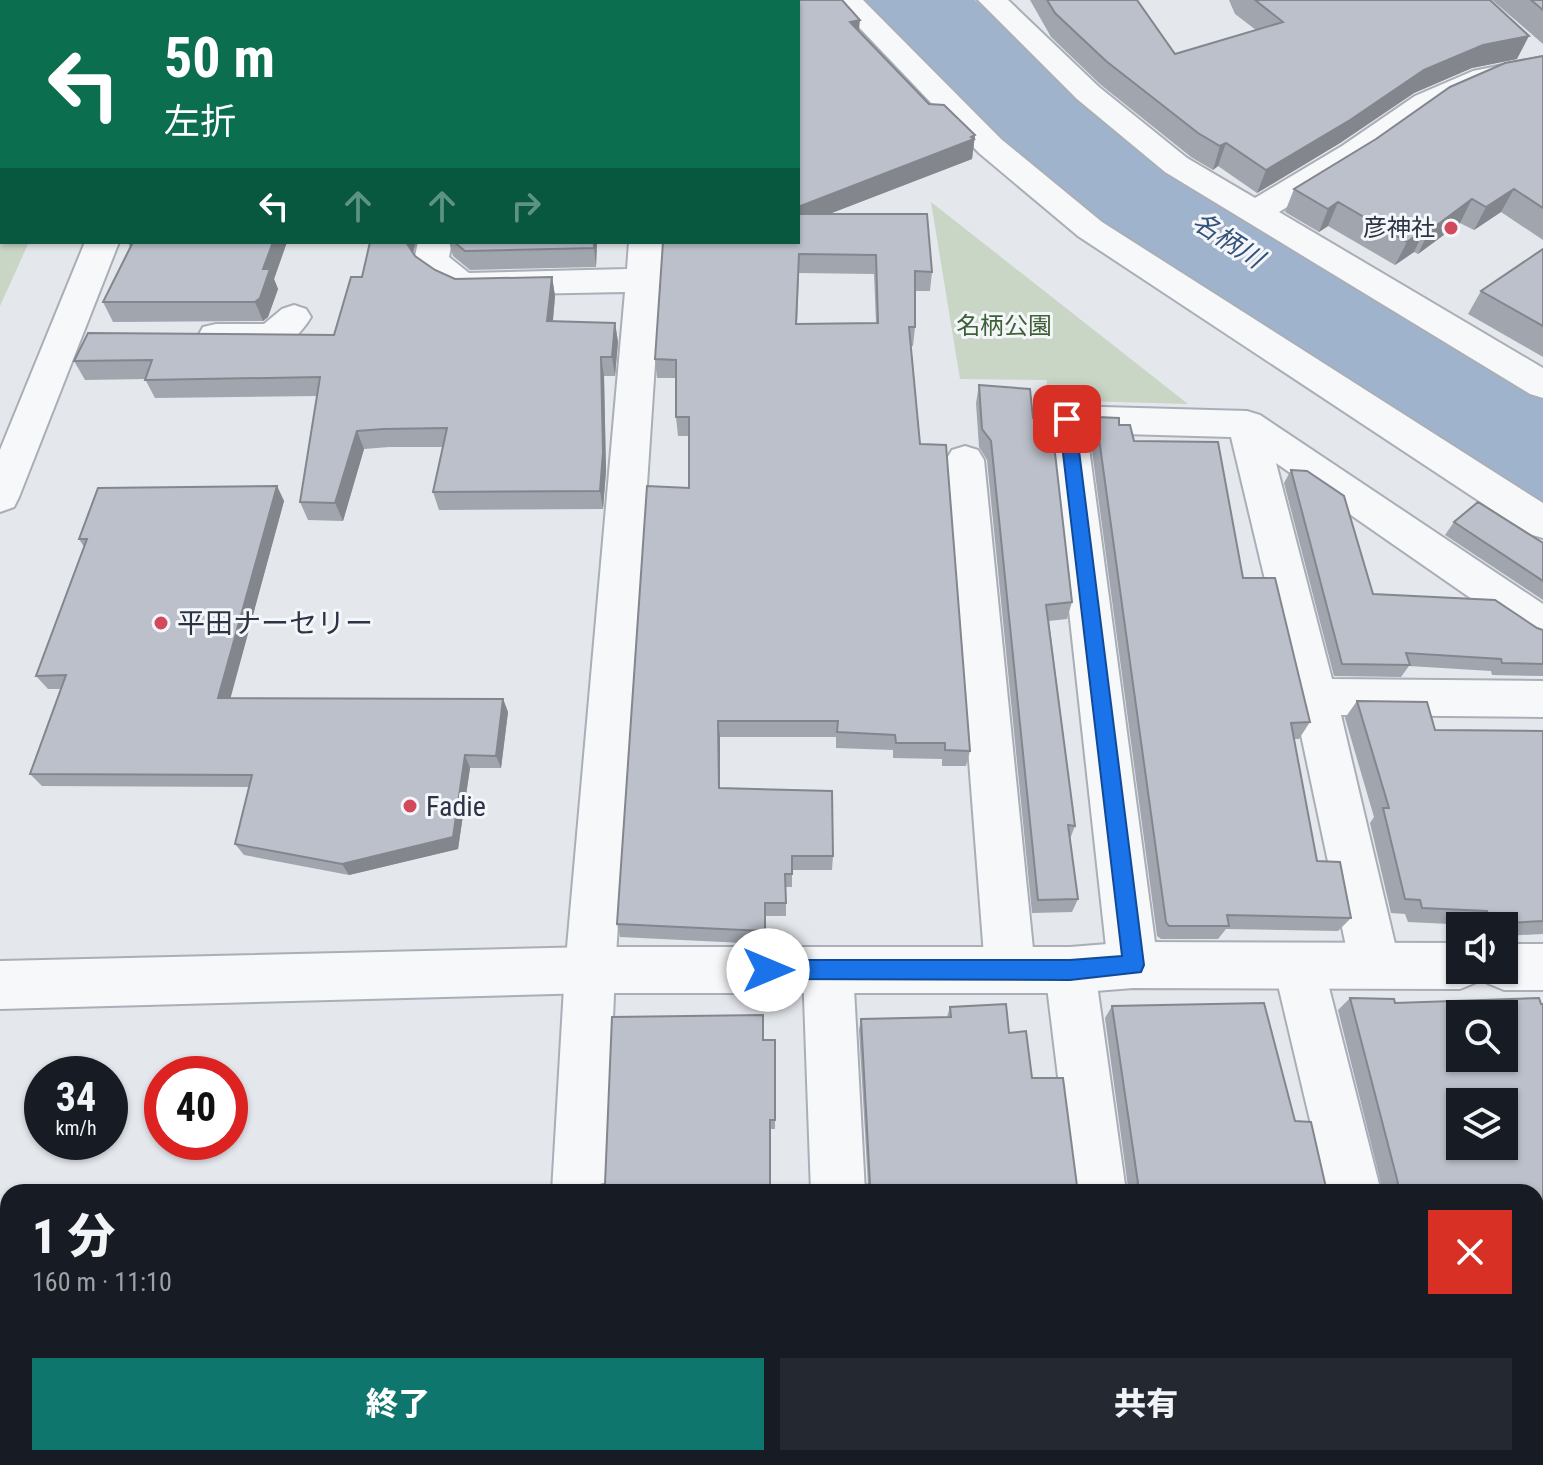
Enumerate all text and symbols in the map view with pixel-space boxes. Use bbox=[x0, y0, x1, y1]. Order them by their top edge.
text: 50 m bbox=[164, 25, 275, 91]
icon: left bbox=[32, 32, 136, 136]
text: 左折 bbox=[164, 101, 236, 143]
icon: left bbox=[252, 184, 296, 228]
icon: ahead bbox=[336, 184, 380, 228]
icon: ahead bbox=[420, 184, 464, 228]
icon: right bbox=[504, 184, 548, 228]
water label: 名柄川 bbox=[1187, 206, 1271, 275]
place label: 彦神社 bbox=[1363, 214, 1435, 242]
marker: 彦神社 bbox=[1442, 219, 1460, 237]
park label: 名柄公園 bbox=[956, 312, 1052, 340]
pin bbox=[1033, 385, 1101, 453]
icon: arrive bbox=[1045, 397, 1089, 441]
place label: 平田ナーセリー bbox=[177, 607, 373, 640]
marker: 平田ナーセリー bbox=[152, 614, 170, 632]
place label: Fadie bbox=[426, 790, 486, 823]
marker: Fadie bbox=[401, 797, 419, 815]
map controls bbox=[1446, 912, 1518, 1160]
button: sound bbox=[1446, 912, 1518, 984]
position arrow bbox=[726, 928, 810, 1012]
button: search bbox=[1446, 1000, 1518, 1072]
speed limit sign: 40 bbox=[144, 1056, 248, 1160]
text: 34 bbox=[56, 1074, 96, 1121]
button: layers bbox=[1446, 1088, 1518, 1160]
text: km/h bbox=[55, 1116, 97, 1140]
text: 1 分 bbox=[32, 1208, 115, 1265]
button: close bbox=[1428, 1210, 1512, 1294]
text: 160 m · 11:10 bbox=[32, 1267, 172, 1297]
button: 終了 bbox=[32, 1358, 764, 1450]
button: 共有 bbox=[780, 1358, 1512, 1450]

